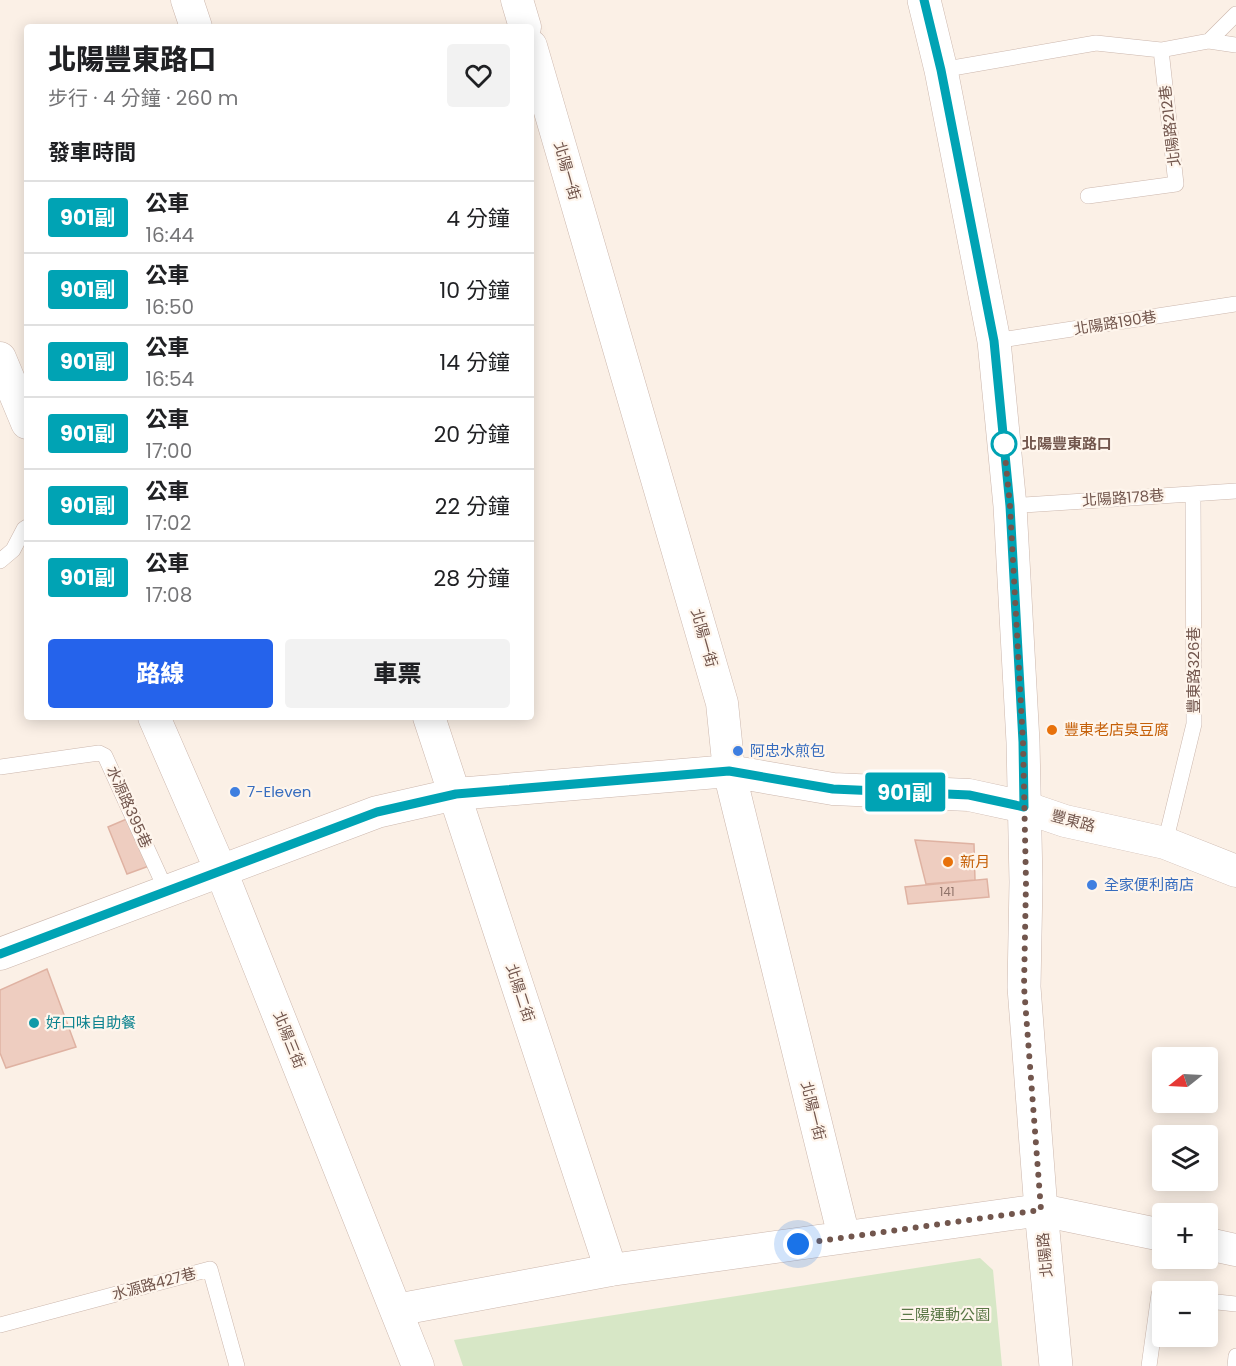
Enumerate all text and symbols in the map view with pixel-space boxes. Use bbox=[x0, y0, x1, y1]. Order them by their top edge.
text: 北陽豐東路口 bbox=[48, 40, 216, 79]
button: heart bbox=[447, 44, 510, 107]
text: 步行 · 4 分鐘 · 260 m bbox=[48, 84, 238, 112]
street label: 北陽路212巷 bbox=[1154, 84, 1185, 168]
text: 發車時間 bbox=[48, 137, 136, 168]
street label: 北陽一街 bbox=[549, 139, 586, 203]
text: 公車 bbox=[146, 188, 190, 219]
text: 901副 bbox=[60, 203, 116, 232]
text: 4 分鐘 bbox=[446, 203, 510, 234]
text: 16:44 bbox=[146, 221, 194, 249]
text: 公車 bbox=[146, 260, 190, 291]
text: 901副 bbox=[60, 275, 116, 304]
text: 10 分鐘 bbox=[439, 275, 510, 306]
text: 16:50 bbox=[146, 293, 194, 321]
street label: 北陽路190巷 bbox=[1072, 306, 1158, 339]
text: 公車 bbox=[146, 332, 190, 363]
text: 901副 bbox=[60, 347, 116, 376]
text: 14 分鐘 bbox=[439, 347, 510, 378]
text: 16:54 bbox=[146, 365, 194, 393]
text: 公車 bbox=[146, 404, 190, 435]
text: 901副 bbox=[60, 419, 116, 448]
text: 20 分鐘 bbox=[434, 419, 510, 450]
marker: 北陽豐東路口 bbox=[991, 431, 1017, 457]
place label: 北陽豐東路口 bbox=[1022, 433, 1112, 454]
text: 17:00 bbox=[146, 437, 192, 465]
text: 公車 bbox=[146, 476, 190, 507]
street label: 北陽路178巷 bbox=[1081, 484, 1165, 511]
text: 901副 bbox=[60, 491, 116, 520]
text: 22 分鐘 bbox=[435, 491, 510, 522]
text: 17:02 bbox=[146, 509, 191, 537]
text: 公車 bbox=[146, 548, 190, 579]
text: 901副 bbox=[60, 563, 116, 592]
text: 28 分鐘 bbox=[434, 563, 510, 594]
text: 17:08 bbox=[146, 581, 192, 609]
street label: 北陽一街 bbox=[686, 606, 723, 670]
street label: 豐東路326巷 bbox=[1183, 627, 1204, 714]
button: 路線 bbox=[48, 639, 273, 708]
button: 車票 bbox=[285, 639, 510, 708]
place label: 豐東老店臭豆腐 bbox=[1064, 719, 1169, 740]
marker: 豐東老店臭豆腐 bbox=[1045, 723, 1059, 737]
place label: 阿忠水煎包 bbox=[750, 740, 825, 761]
marker: 阿忠水煎包 bbox=[731, 744, 745, 758]
street label: 水源路395巷 bbox=[102, 762, 157, 851]
line badge: 901副 bbox=[863, 772, 947, 812]
text: 901副 bbox=[877, 778, 933, 807]
place label: 7-Eleven bbox=[247, 781, 311, 802]
marker: 7-Eleven bbox=[228, 785, 242, 799]
street label: 豐東路 bbox=[1049, 805, 1098, 836]
place label: 新月 bbox=[960, 851, 990, 872]
marker: 新月 bbox=[941, 855, 955, 869]
place label: 全家便利商店 bbox=[1104, 874, 1194, 895]
marker: 全家便利商店 bbox=[1085, 878, 1099, 892]
house number: 141 bbox=[939, 883, 955, 900]
street label: 北陽二街 bbox=[501, 961, 540, 1025]
street label: 北陽三街 bbox=[268, 1008, 310, 1072]
place label: 好口味自助餐 bbox=[46, 1012, 136, 1033]
marker: 好口味自助餐 bbox=[27, 1016, 41, 1030]
north arrow bbox=[1152, 1047, 1218, 1113]
map controls bbox=[1152, 1047, 1218, 1347]
street label: 北陽一街 bbox=[796, 1079, 831, 1143]
button: layers bbox=[1152, 1125, 1218, 1191]
button: + bbox=[1152, 1203, 1218, 1269]
your location bbox=[783, 1229, 813, 1259]
street label: 北陽路 bbox=[1032, 1232, 1057, 1278]
street label: 水源路427巷 bbox=[109, 1262, 198, 1305]
button: − bbox=[1152, 1281, 1218, 1347]
park label: 三陽運動公園 bbox=[900, 1304, 990, 1325]

